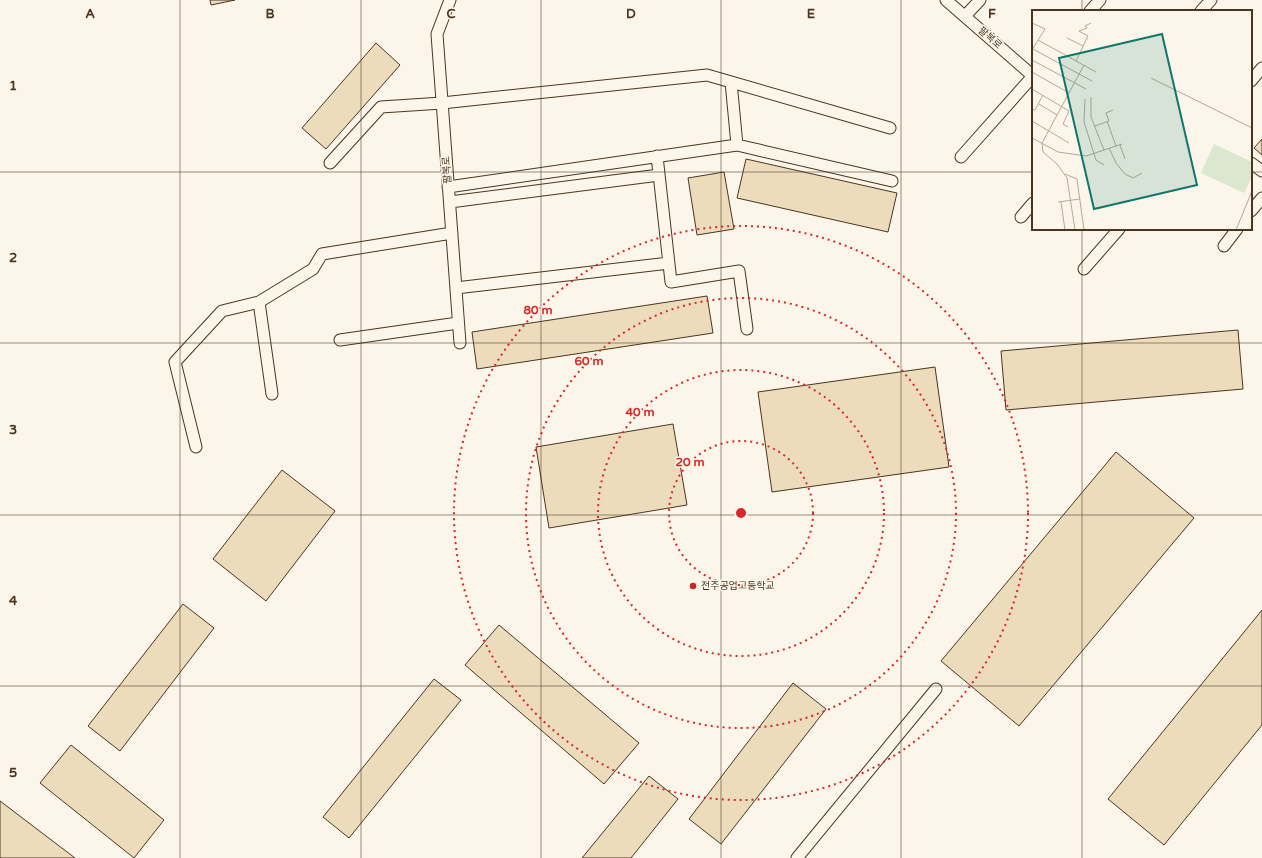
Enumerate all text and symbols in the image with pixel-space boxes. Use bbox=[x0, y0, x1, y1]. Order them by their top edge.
text: A bbox=[85, 6, 95, 22]
text: B bbox=[265, 6, 275, 22]
text: C bbox=[446, 6, 456, 22]
text: D bbox=[626, 6, 636, 22]
text: E bbox=[807, 6, 815, 22]
text: F bbox=[988, 6, 996, 22]
inset map bbox=[1032, 10, 1252, 230]
street label: 팔복로 bbox=[976, 24, 1004, 52]
text: 1 bbox=[9, 78, 17, 94]
street label: 팔복로 bbox=[440, 156, 454, 184]
text: 2 bbox=[9, 250, 17, 266]
text: 80 m bbox=[523, 303, 553, 317]
text: 60 m bbox=[574, 354, 604, 368]
text: 40 m bbox=[625, 405, 655, 419]
text: 3 bbox=[9, 422, 17, 438]
text: 20 m bbox=[675, 455, 705, 469]
centre of rings bbox=[734, 506, 748, 520]
place label: 전주공업고등학교 bbox=[701, 580, 775, 592]
marker: 전주공업고등학교 bbox=[688, 581, 698, 591]
text: 4 bbox=[9, 593, 18, 609]
text: 5 bbox=[9, 765, 17, 781]

